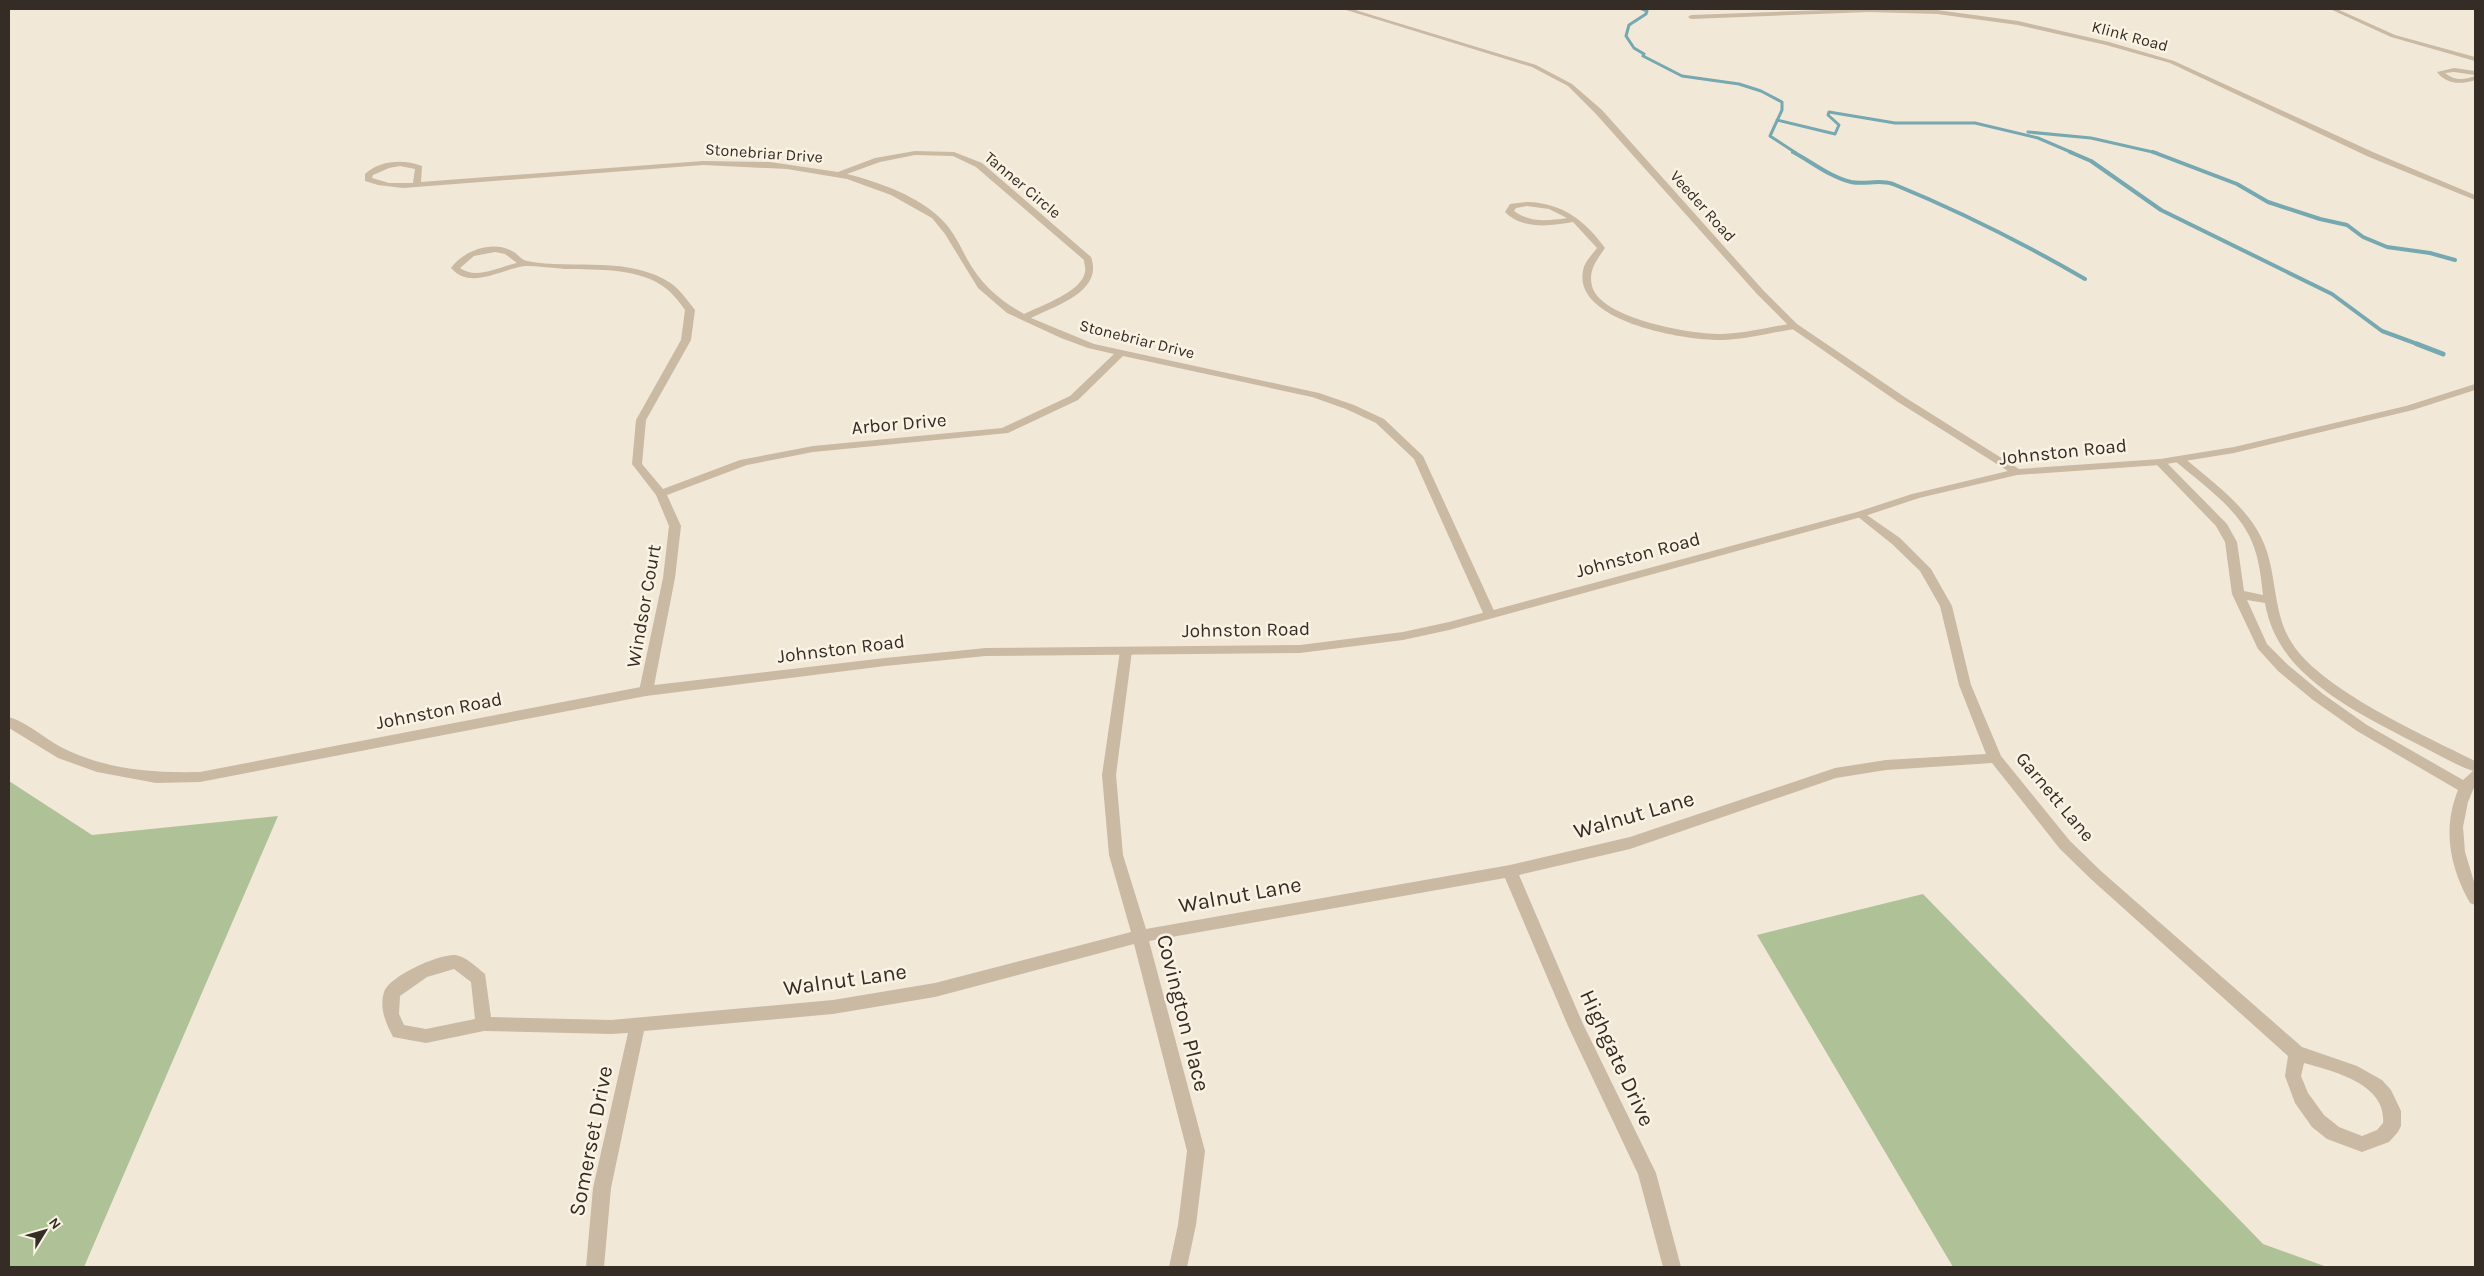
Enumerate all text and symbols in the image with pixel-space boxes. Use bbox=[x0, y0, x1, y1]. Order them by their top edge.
street label: Klink Road bbox=[2090, 17, 2170, 55]
street label: Stonebriar Drive bbox=[704, 139, 824, 167]
street label: Tanner Circle bbox=[981, 148, 1065, 222]
street label: Veeder Road bbox=[1666, 167, 1740, 245]
street label: Stonebriar Drive bbox=[1077, 315, 1197, 363]
street label: Arbor Drive bbox=[851, 409, 947, 439]
street label: Johnston Road bbox=[1998, 434, 2128, 470]
street label: Johnston Road bbox=[1573, 528, 1703, 582]
street label: Windsor Court bbox=[622, 543, 666, 669]
street label: Johnston Road bbox=[1182, 618, 1310, 642]
street label: Johnston Road bbox=[776, 630, 906, 668]
street label: Johnston Road bbox=[374, 688, 504, 734]
street label: Garnett Lane bbox=[2011, 748, 2099, 846]
street label: Walnut Lane bbox=[1571, 785, 1697, 845]
street label: Walnut Lane bbox=[1177, 871, 1303, 919]
street label: Covington Place bbox=[1151, 932, 1215, 1094]
street label: Walnut Lane bbox=[782, 958, 908, 1002]
street label: Highgate Drive bbox=[1574, 986, 1660, 1130]
street label: Somerset Drive bbox=[564, 1063, 618, 1219]
north arrow bbox=[20, 1206, 70, 1256]
text: N bbox=[45, 1214, 65, 1233]

